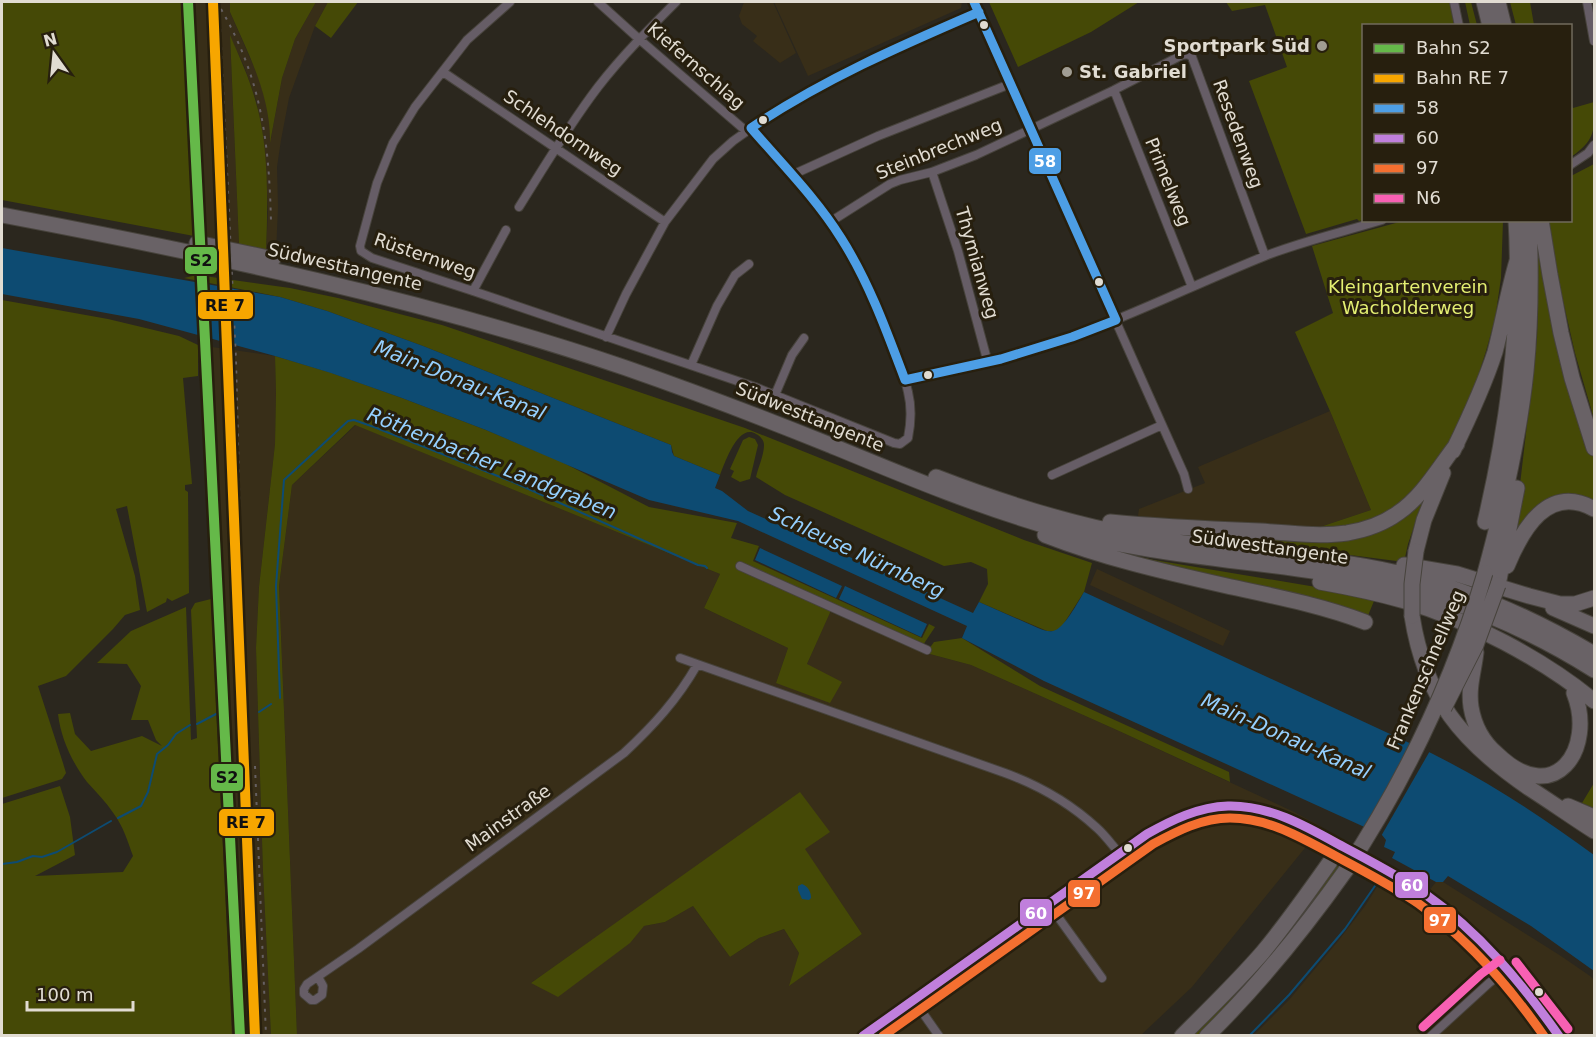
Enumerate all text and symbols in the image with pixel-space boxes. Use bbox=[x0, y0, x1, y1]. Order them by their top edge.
street label: Kiefernschlag bbox=[643, 18, 749, 114]
unlabelled marker bbox=[978, 19, 990, 31]
north arrow bbox=[24, 24, 84, 84]
legend bbox=[1362, 24, 1572, 222]
text: N bbox=[41, 29, 59, 51]
place label: Sportpark Süd bbox=[1163, 35, 1310, 56]
text: Bahn S2 bbox=[1416, 37, 1491, 58]
marker: Sportpark Süd bbox=[1315, 39, 1329, 53]
place label: St. Gabriel bbox=[1079, 61, 1187, 82]
marker: St. Gabriel bbox=[1060, 65, 1074, 79]
text: Bahn RE 7 bbox=[1416, 67, 1509, 88]
street label: Resedenweg bbox=[1209, 77, 1268, 191]
street label: Schlehdornweg bbox=[500, 85, 627, 180]
text: 58 bbox=[1416, 97, 1439, 118]
unlabelled marker bbox=[757, 114, 769, 126]
street label: Steinbrechweg bbox=[873, 114, 1005, 183]
text: 60 bbox=[1416, 127, 1439, 148]
street label: Primelweg bbox=[1141, 134, 1196, 229]
line badge: 58 bbox=[1028, 147, 1062, 175]
text: 58 bbox=[1034, 152, 1056, 171]
text: 97 bbox=[1416, 157, 1439, 178]
text: N6 bbox=[1416, 187, 1441, 208]
street label: Thymianweg bbox=[951, 204, 1003, 321]
street label: Rüsternweg bbox=[371, 228, 479, 283]
street label: Südwesttangente bbox=[266, 239, 424, 295]
line badge: S2 bbox=[184, 246, 218, 275]
text: S2 bbox=[190, 251, 212, 270]
unlabelled marker bbox=[1093, 276, 1105, 288]
park label: Kleingartenverein Wacholderweg bbox=[1328, 276, 1488, 318]
line badge: RE 7 bbox=[197, 291, 254, 320]
text: RE 7 bbox=[205, 296, 245, 315]
water label: Main-Donau-Kanal bbox=[371, 335, 550, 425]
unlabelled marker bbox=[922, 369, 934, 381]
street label: Südwesttangente bbox=[733, 377, 887, 456]
water label: Röthenbacher Landgraben bbox=[364, 402, 620, 524]
water label: Schleuse Nürnberg bbox=[766, 501, 948, 603]
street label: Südwesttangente bbox=[1190, 525, 1350, 568]
street label: Frankenschnellweg bbox=[1382, 587, 1469, 753]
water label: Main-Donau-Kanal bbox=[1198, 688, 1375, 784]
line badge: S2 bbox=[210, 763, 244, 792]
text: S2 bbox=[216, 768, 238, 787]
street label: Mainstraße bbox=[461, 780, 554, 856]
line badge: RE 7 bbox=[218, 808, 275, 837]
text: RE 7 bbox=[226, 813, 266, 832]
unlabelled marker bbox=[1122, 842, 1134, 854]
line badge: 60 bbox=[1394, 871, 1429, 899]
text: 60 bbox=[1401, 876, 1423, 895]
line badge: 97 bbox=[1067, 879, 1101, 908]
text: 97 bbox=[1073, 884, 1095, 903]
line badge: 60 bbox=[1019, 898, 1053, 927]
text: 60 bbox=[1025, 904, 1047, 923]
line badge: 97 bbox=[1423, 906, 1457, 934]
text: 97 bbox=[1429, 911, 1451, 930]
scale bar bbox=[27, 974, 134, 1012]
text: 100 m bbox=[36, 984, 94, 1005]
unlabelled marker bbox=[1533, 986, 1545, 998]

